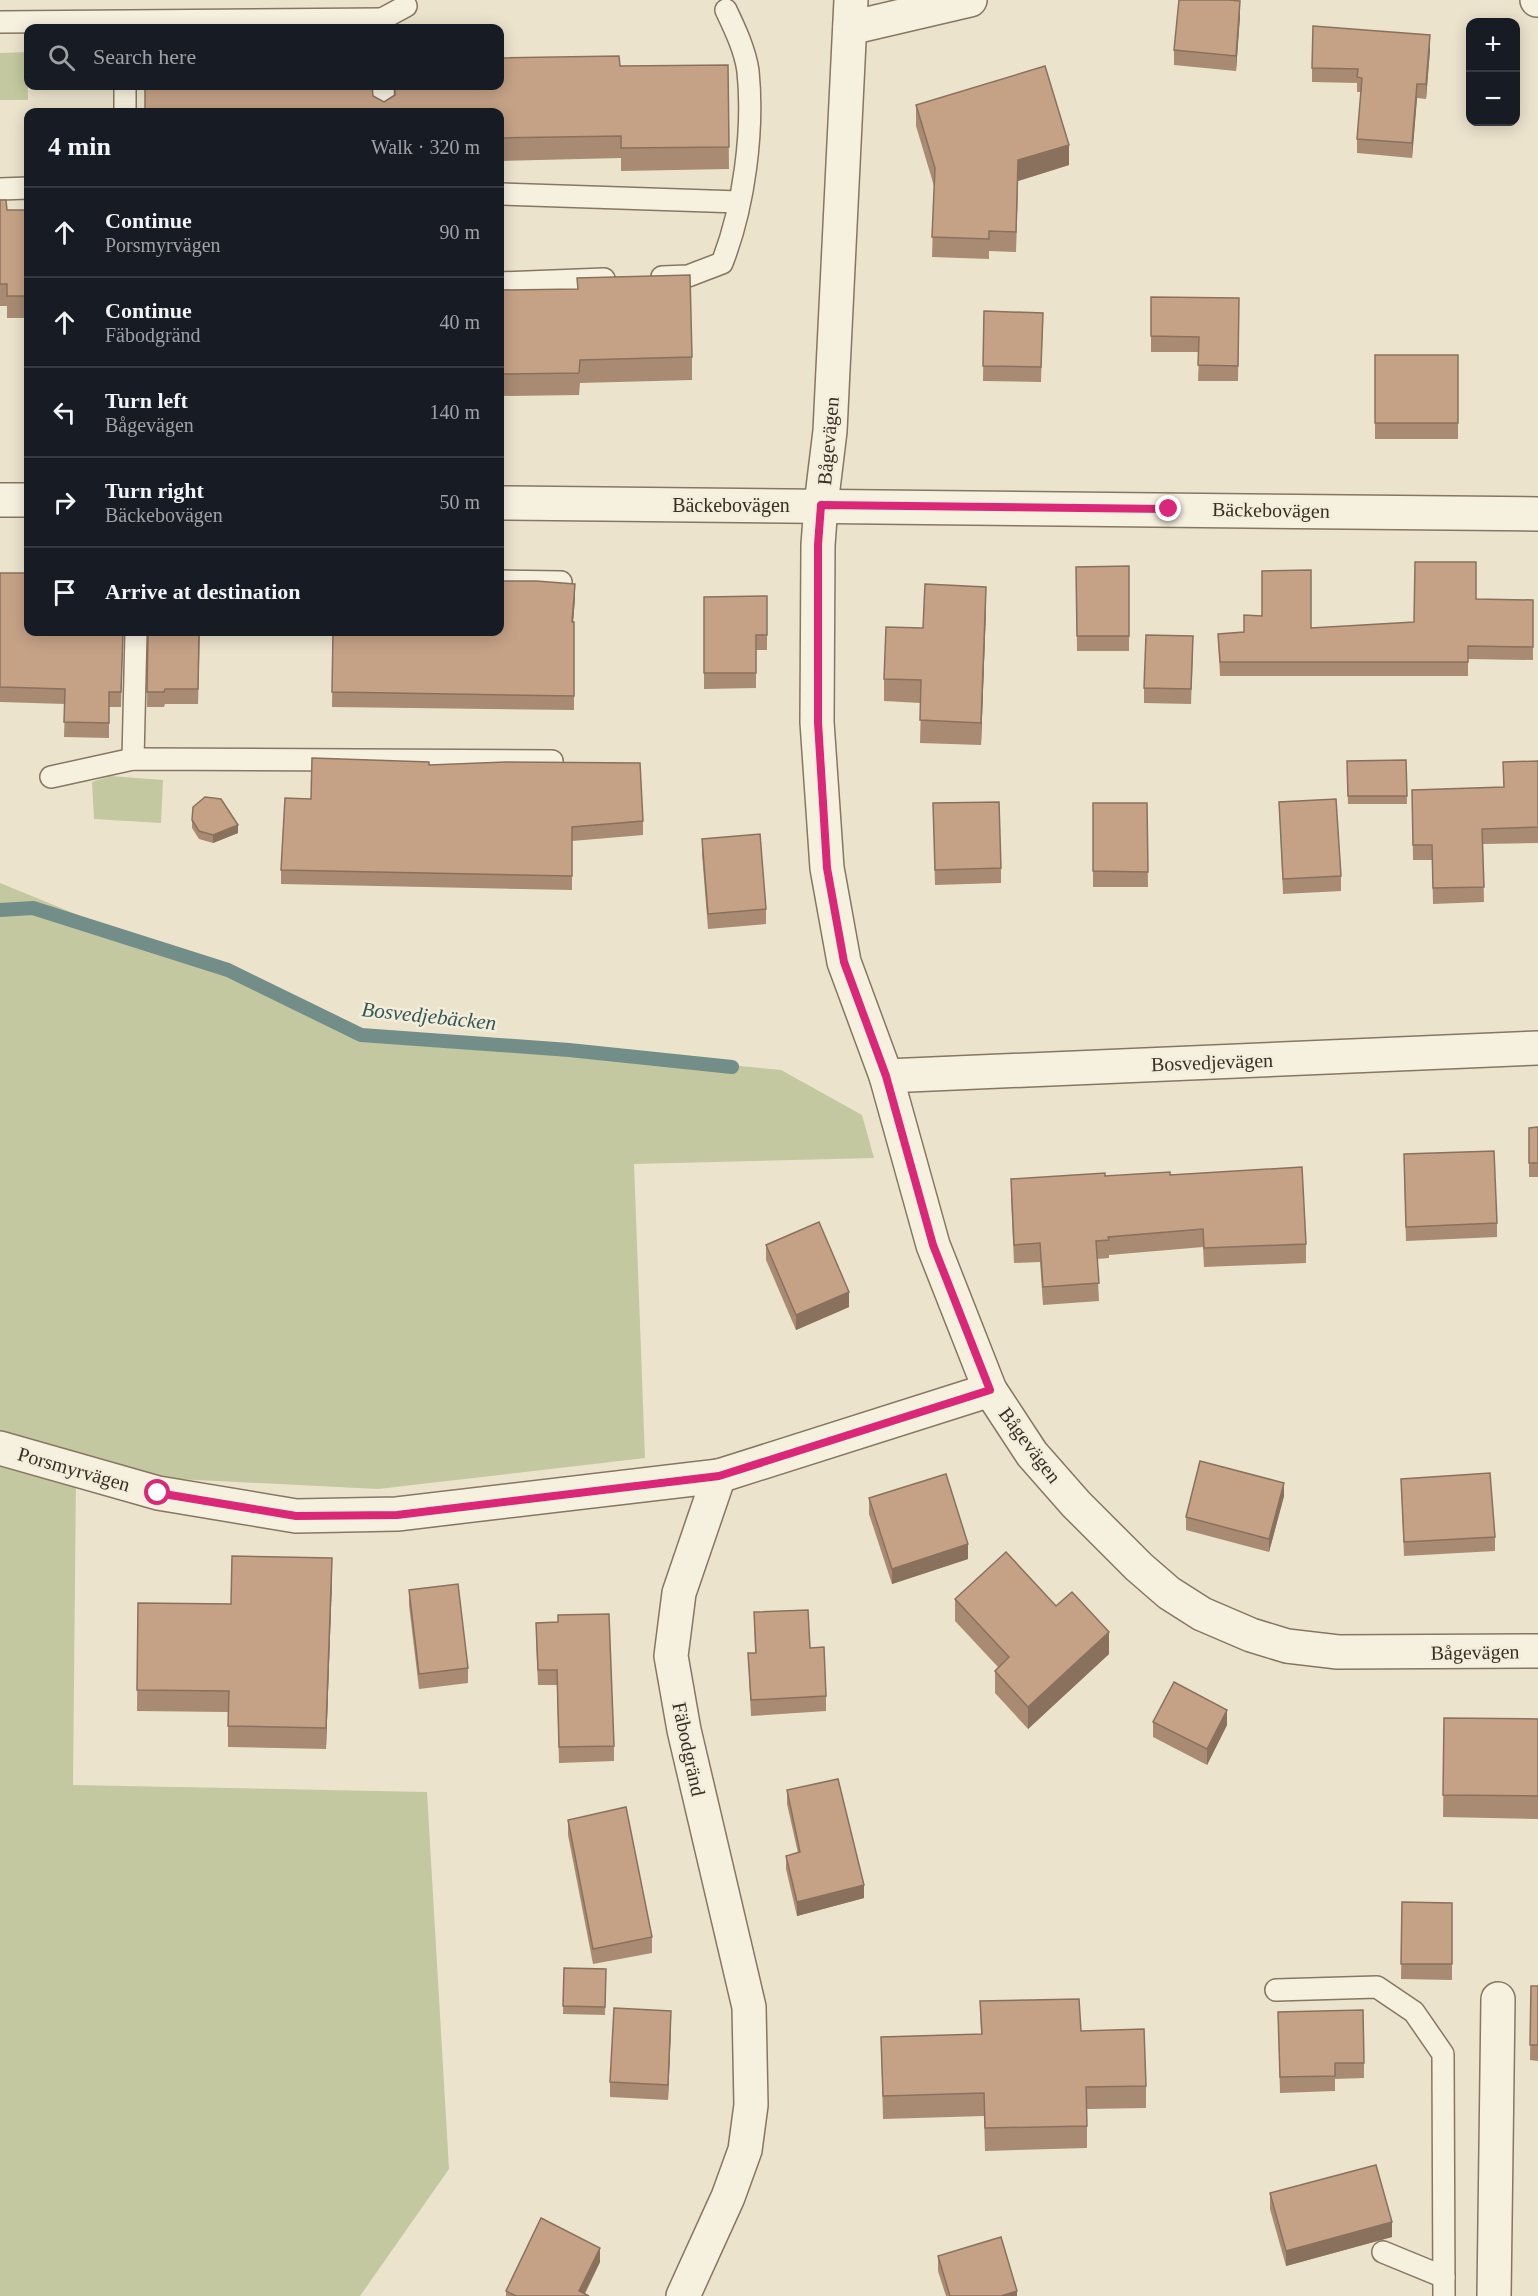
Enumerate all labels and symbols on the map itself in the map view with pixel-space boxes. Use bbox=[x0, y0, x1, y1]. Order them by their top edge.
street label: Bågevägen bbox=[813, 396, 844, 486]
street label: Bäckebovägen bbox=[672, 494, 790, 517]
route end bbox=[1155, 495, 1181, 521]
street label: Bäckebovägen bbox=[1212, 498, 1330, 523]
water label: Bosvedjebäcken bbox=[360, 997, 498, 1035]
street label: Bosvedjevägen bbox=[1151, 1049, 1273, 1076]
street label: Bågevägen bbox=[994, 1403, 1066, 1488]
street label: Porsmyrvägen bbox=[15, 1443, 133, 1496]
route start bbox=[144, 1479, 170, 1505]
street label: Bågevägen bbox=[1430, 1640, 1520, 1665]
street label: Fäbodgränd bbox=[667, 1700, 710, 1798]

